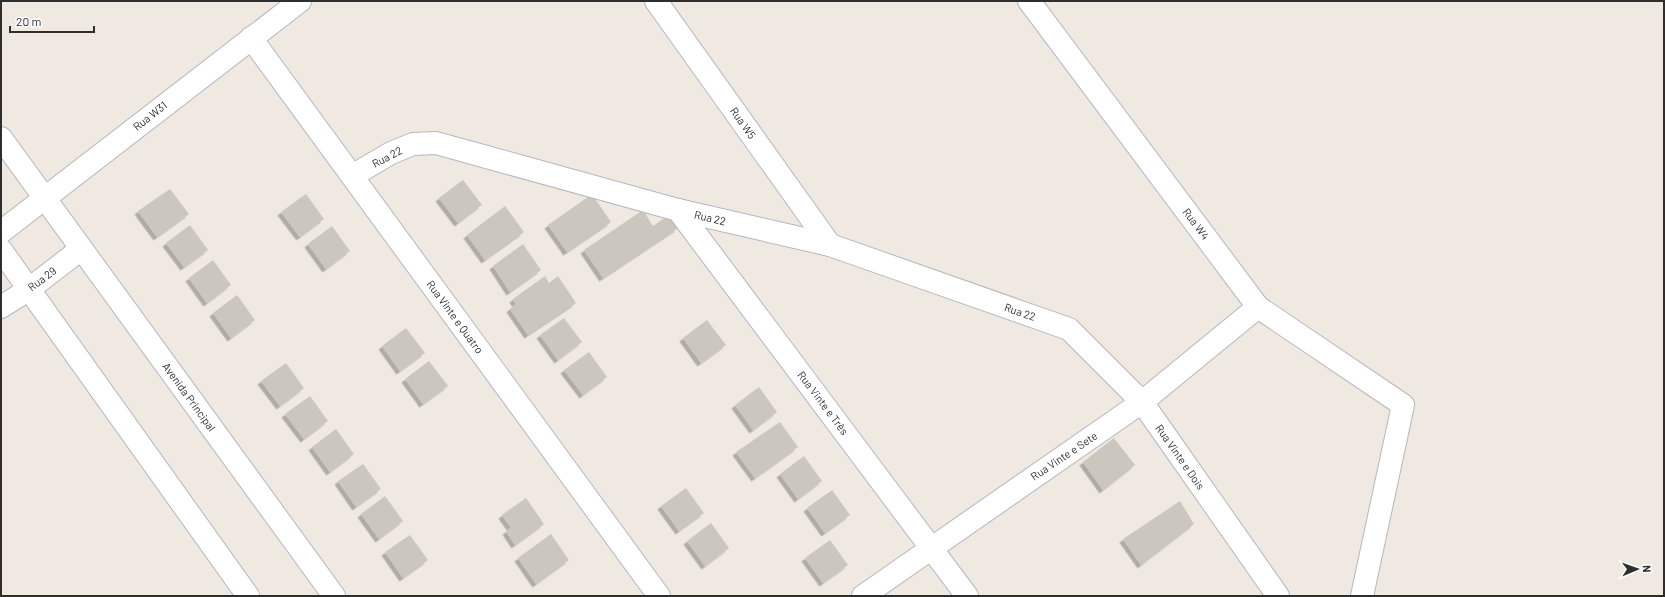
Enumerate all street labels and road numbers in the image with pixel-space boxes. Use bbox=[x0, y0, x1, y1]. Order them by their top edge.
street label: Rua W31 bbox=[130, 98, 169, 133]
street label: Rua W5 bbox=[728, 104, 759, 141]
street label: Rua 22 bbox=[369, 143, 404, 170]
street label: Rua W4 bbox=[1180, 205, 1212, 242]
street label: Rua 22 bbox=[693, 208, 727, 227]
street label: Rua 29 bbox=[25, 264, 59, 293]
street label: Rua Vinte e Quatro bbox=[424, 278, 486, 356]
street label: Rua 22 bbox=[1003, 300, 1038, 323]
street label: Avenida Principal bbox=[160, 360, 219, 434]
street label: Rua Vinte e Três bbox=[795, 368, 852, 437]
street label: Rua Vinte e Dois bbox=[1153, 422, 1208, 492]
street label: Rua Vinte e Sete bbox=[1028, 428, 1100, 483]

